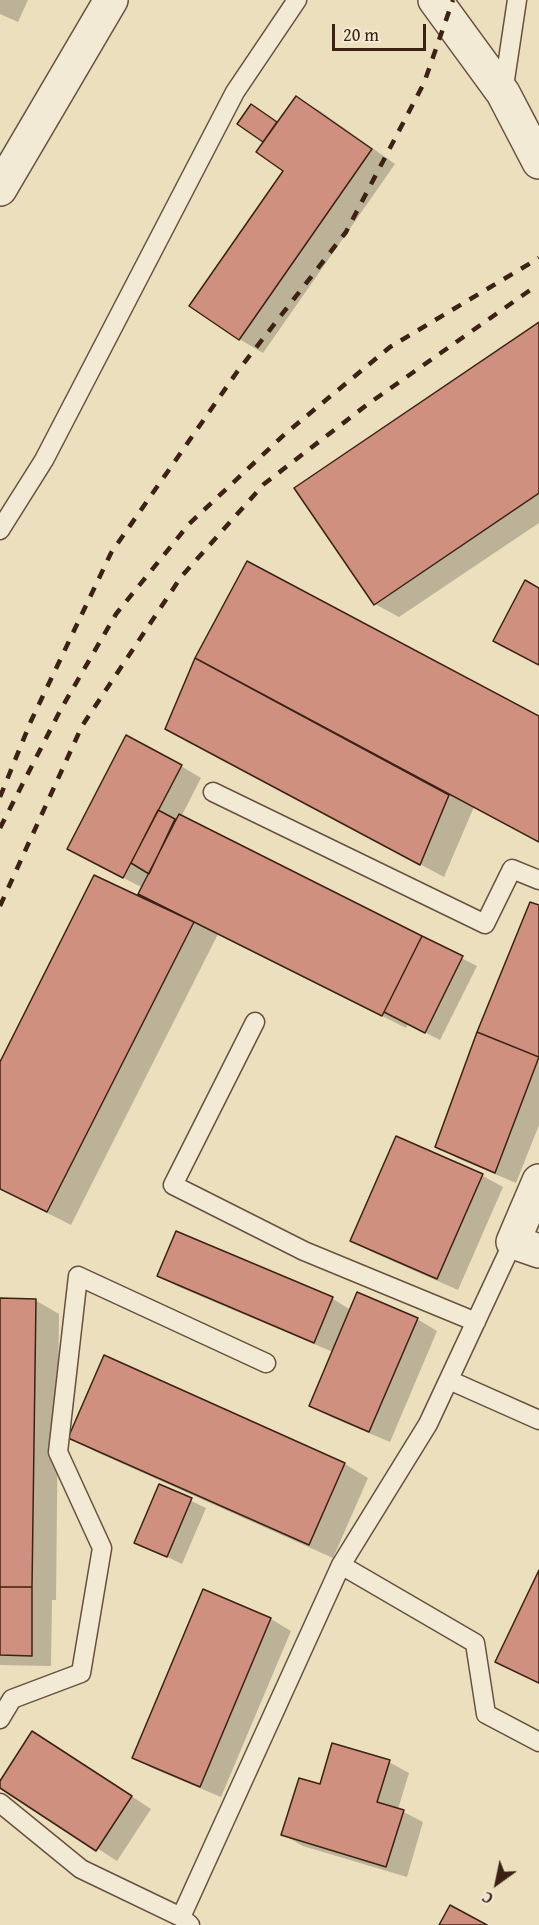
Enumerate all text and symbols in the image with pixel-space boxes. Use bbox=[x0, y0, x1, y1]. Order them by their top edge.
scale bar bbox=[335, 12, 430, 50]
text: 20 m bbox=[343, 21, 379, 48]
north arrow bbox=[467, 1853, 527, 1913]
text: С bbox=[477, 1886, 498, 1911]

